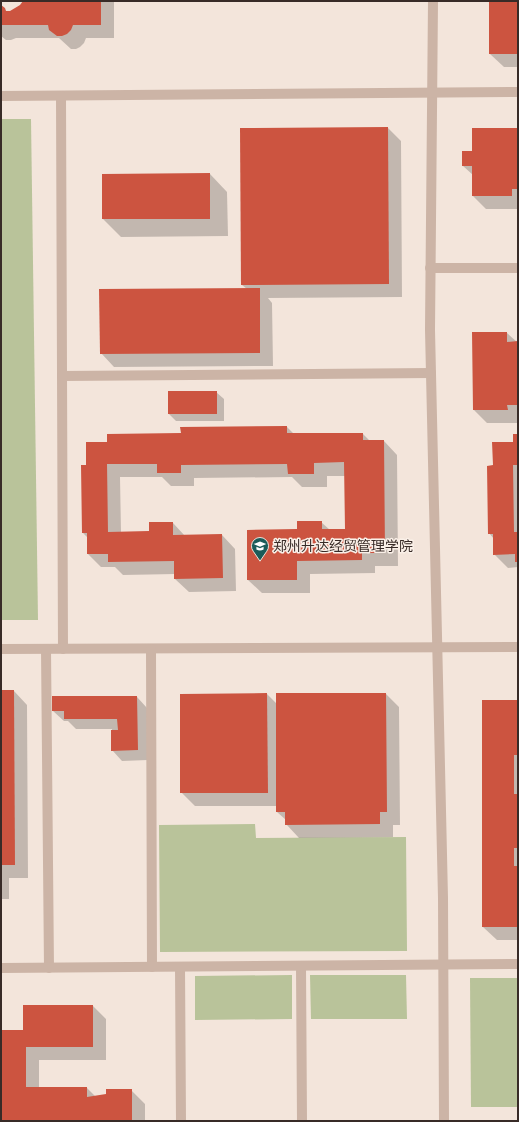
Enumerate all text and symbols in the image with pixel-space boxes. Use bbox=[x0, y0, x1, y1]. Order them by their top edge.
school or university icon: 郑州升达经贸管理学院 bbox=[250, 536, 270, 561]
place label: 郑州升达经贸管理学院 bbox=[273, 537, 413, 554]

